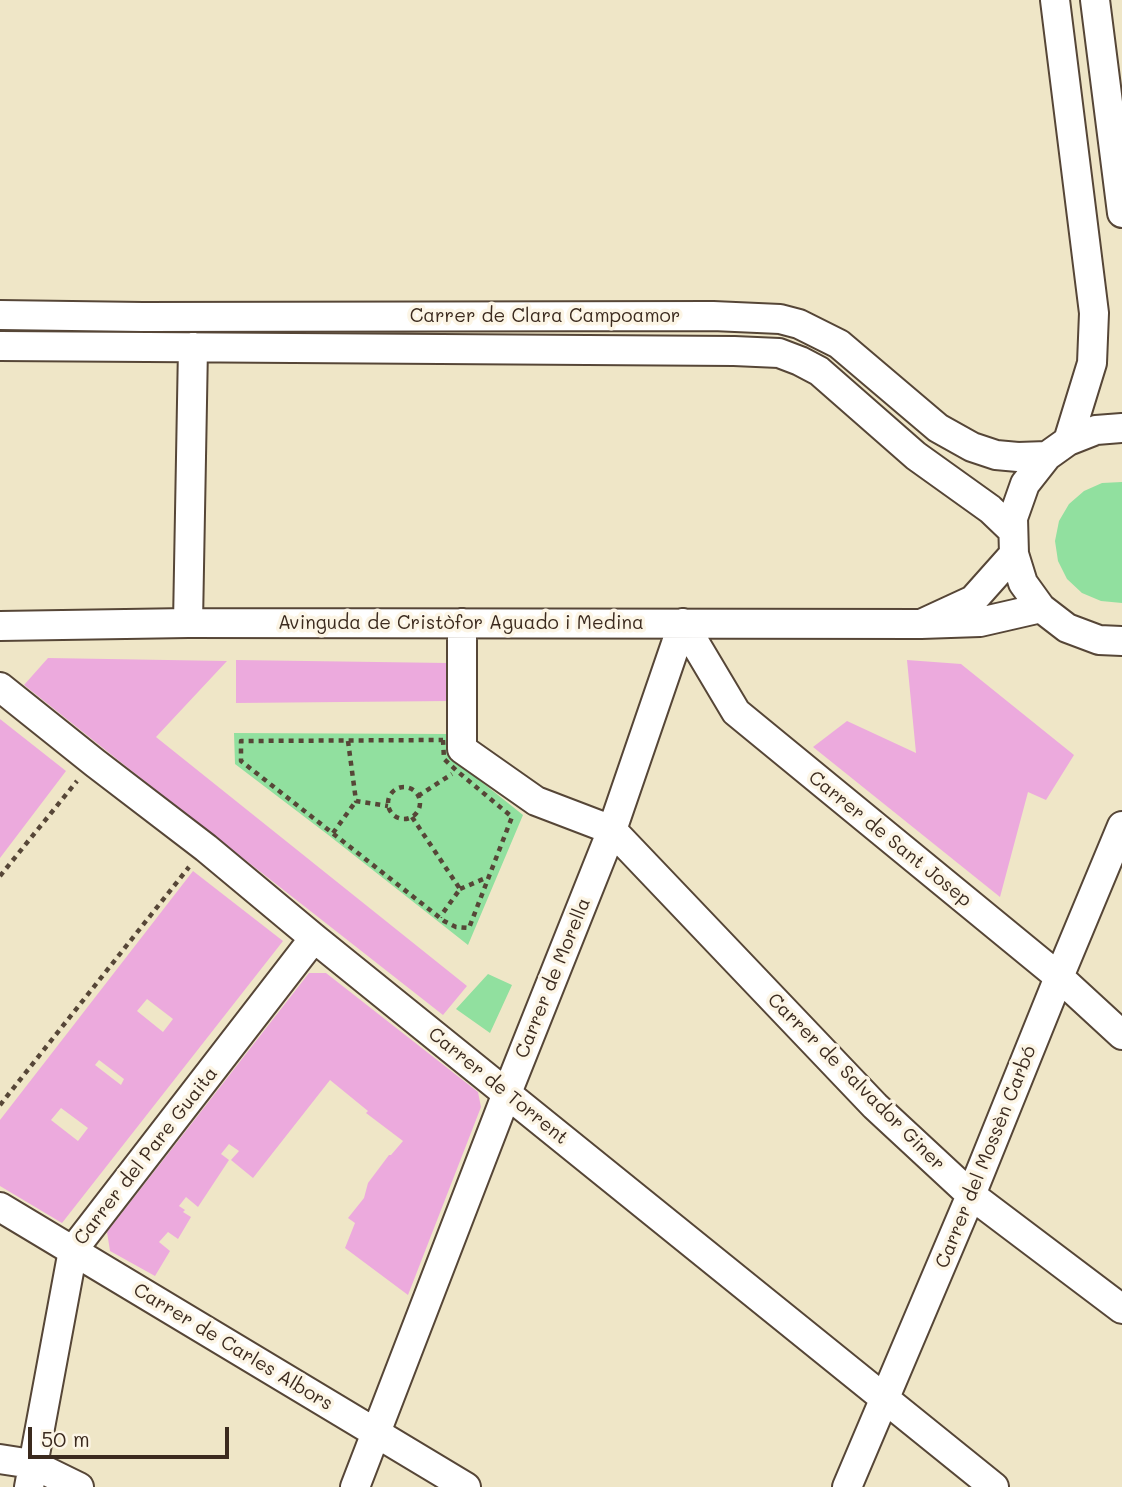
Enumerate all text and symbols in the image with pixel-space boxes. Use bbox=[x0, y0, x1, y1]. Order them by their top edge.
street label: Carrer de Clara Campoamor bbox=[410, 305, 680, 327]
street label: Avinguda de Cristòfor Aguado i Medina bbox=[278, 612, 644, 634]
street label: Carrer de Sant Josep bbox=[804, 766, 976, 912]
street label: Carrer de Morella bbox=[510, 895, 596, 1061]
street label: Carrer de Salvador Giner bbox=[763, 989, 949, 1175]
street label: Carrer de Torrent bbox=[423, 1023, 573, 1149]
street label: Carrer del Mossèn Carbó bbox=[931, 1042, 1041, 1272]
street label: Carrer del Pare Guaita bbox=[69, 1062, 223, 1250]
street label: Carrer de Carles Albors bbox=[129, 1278, 337, 1416]
scale bar bbox=[32, 1414, 233, 1458]
text: 50 m bbox=[41, 1425, 90, 1452]

